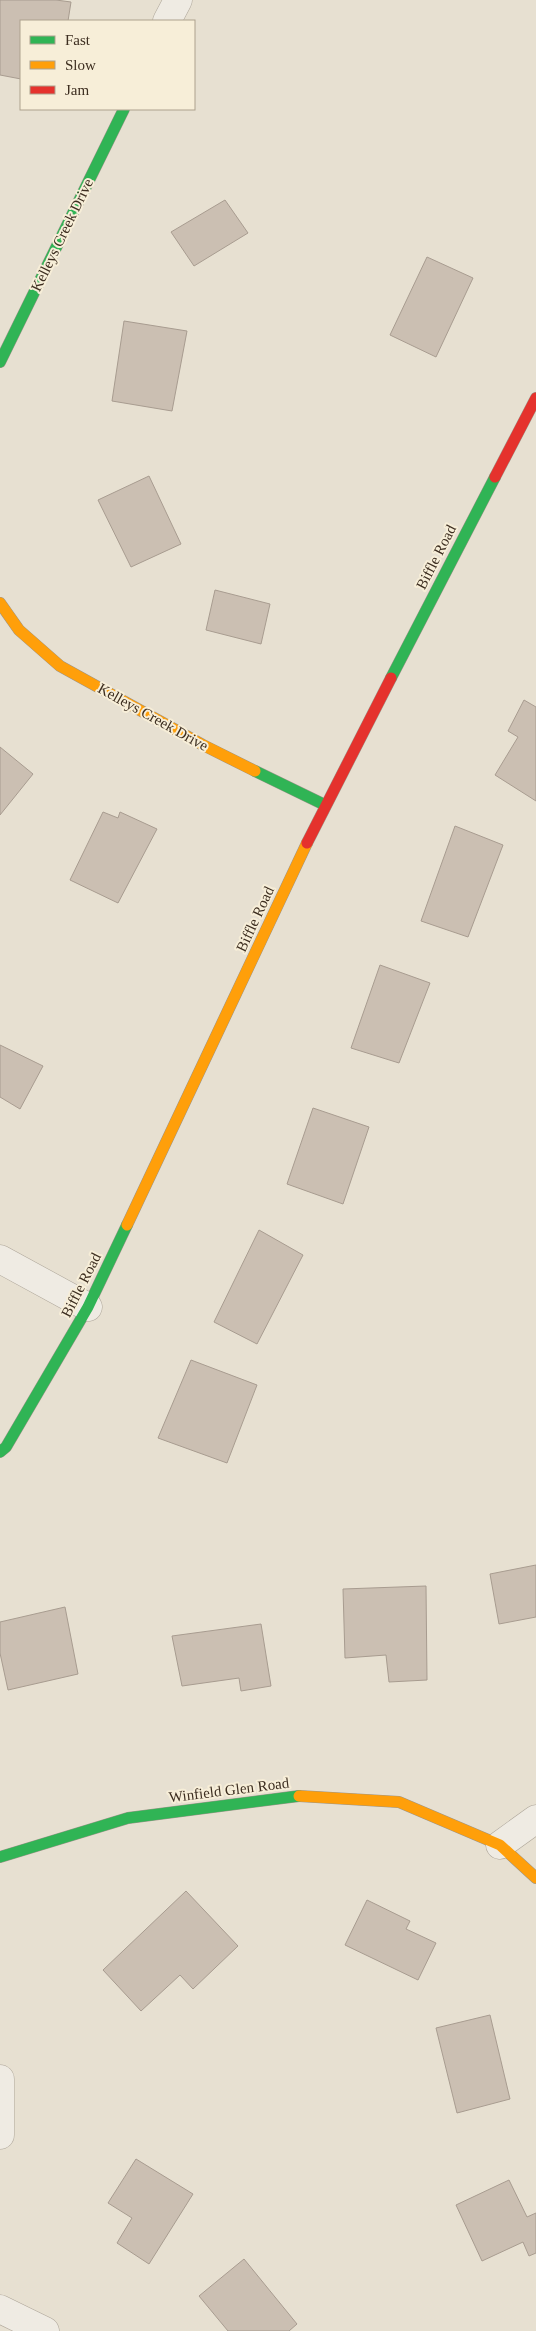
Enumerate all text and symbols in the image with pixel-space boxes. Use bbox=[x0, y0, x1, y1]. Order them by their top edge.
legend bbox=[20, 20, 195, 110]
text: Fast bbox=[65, 32, 91, 48]
text: Slow bbox=[65, 57, 96, 73]
text: Jam bbox=[65, 82, 89, 98]
street label: Kelleys Creek Drive bbox=[28, 176, 96, 294]
street label: Biffle Road bbox=[413, 522, 459, 592]
street label: Kelleys Creek Drive bbox=[95, 680, 211, 754]
street label: Biffle Road bbox=[233, 883, 277, 954]
street label: Biffle Road bbox=[58, 1250, 104, 1320]
street label: Winfield Glen Road bbox=[168, 1775, 291, 1805]

